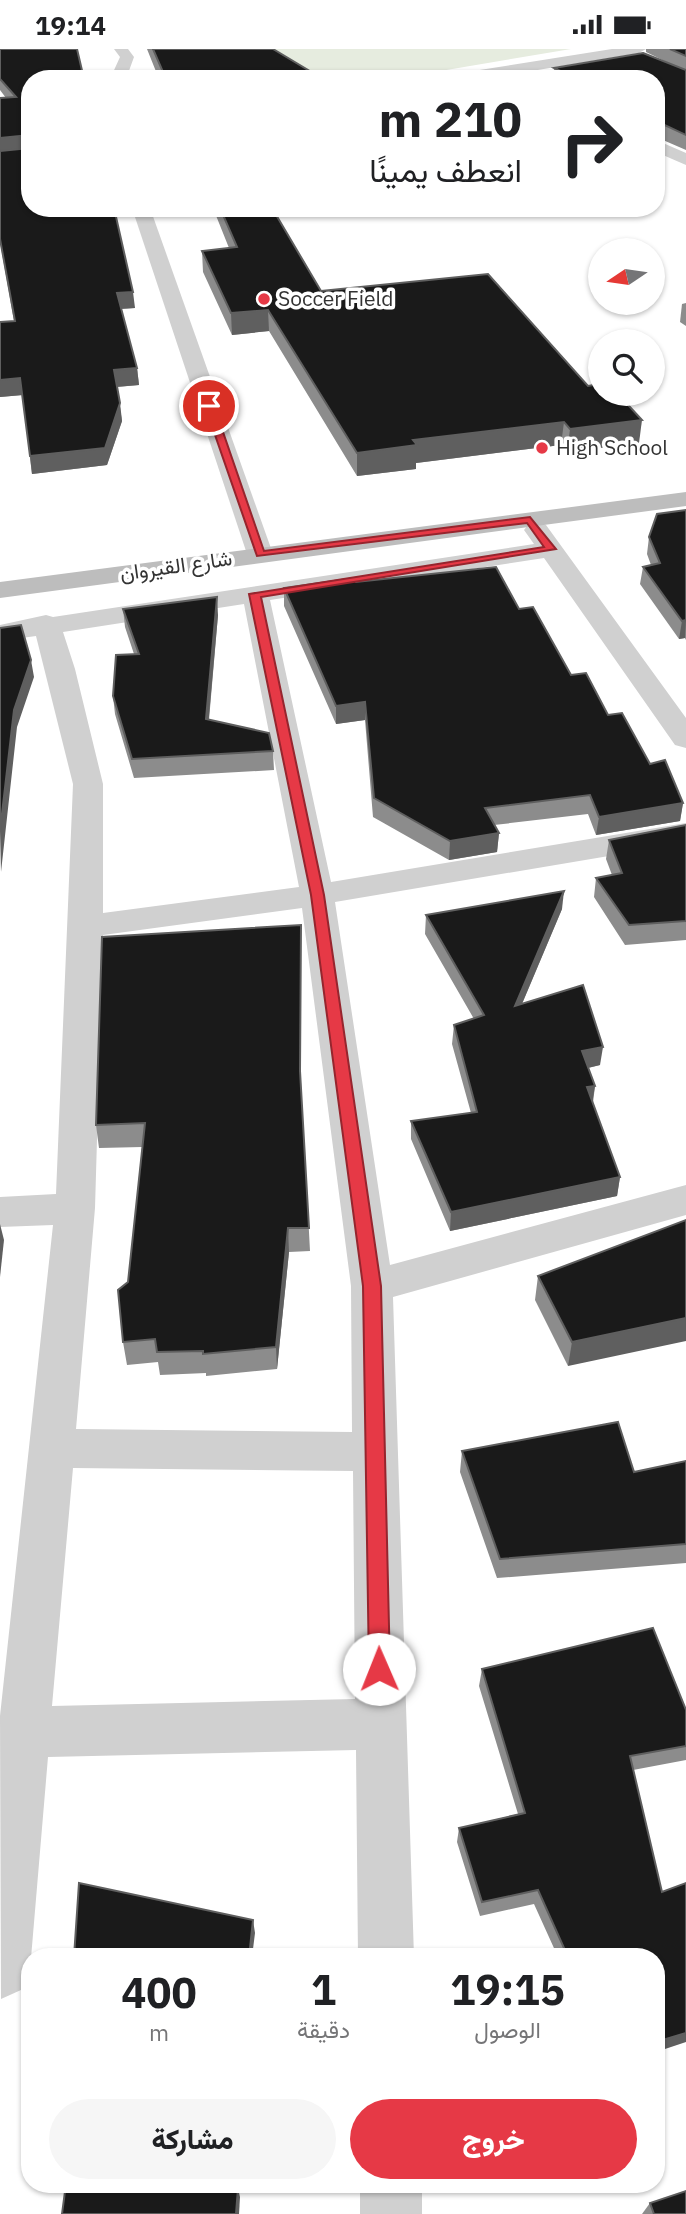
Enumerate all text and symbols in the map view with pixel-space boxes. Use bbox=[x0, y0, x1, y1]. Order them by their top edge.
text: 19:14 bbox=[35, 8, 106, 42]
text: 210 m bbox=[378, 87, 522, 150]
icon: right bbox=[546, 98, 637, 189]
text: انعطف يمينًا bbox=[369, 149, 522, 191]
north arrow bbox=[588, 238, 665, 315]
map controls bbox=[588, 238, 665, 406]
place label: Soccer Field bbox=[278, 284, 393, 312]
marker: Soccer Field bbox=[256, 291, 272, 307]
button: search bbox=[588, 329, 665, 406]
pin bbox=[179, 376, 239, 436]
icon: arrive bbox=[190, 387, 228, 425]
place label: High School bbox=[556, 433, 668, 461]
marker: High School bbox=[534, 440, 550, 456]
street label: شارع القيروان bbox=[118, 543, 234, 588]
position arrow bbox=[342, 1632, 416, 1706]
text: 1 bbox=[311, 1962, 336, 2017]
text: 19:15 bbox=[450, 1962, 565, 2017]
text: 400 bbox=[121, 1965, 197, 2020]
text: دقيقة bbox=[297, 2014, 350, 2044]
text: الوصول bbox=[474, 2014, 541, 2044]
text: m bbox=[149, 2017, 169, 2047]
button: مشاركة bbox=[49, 2099, 336, 2179]
button: خروج bbox=[350, 2099, 637, 2179]

